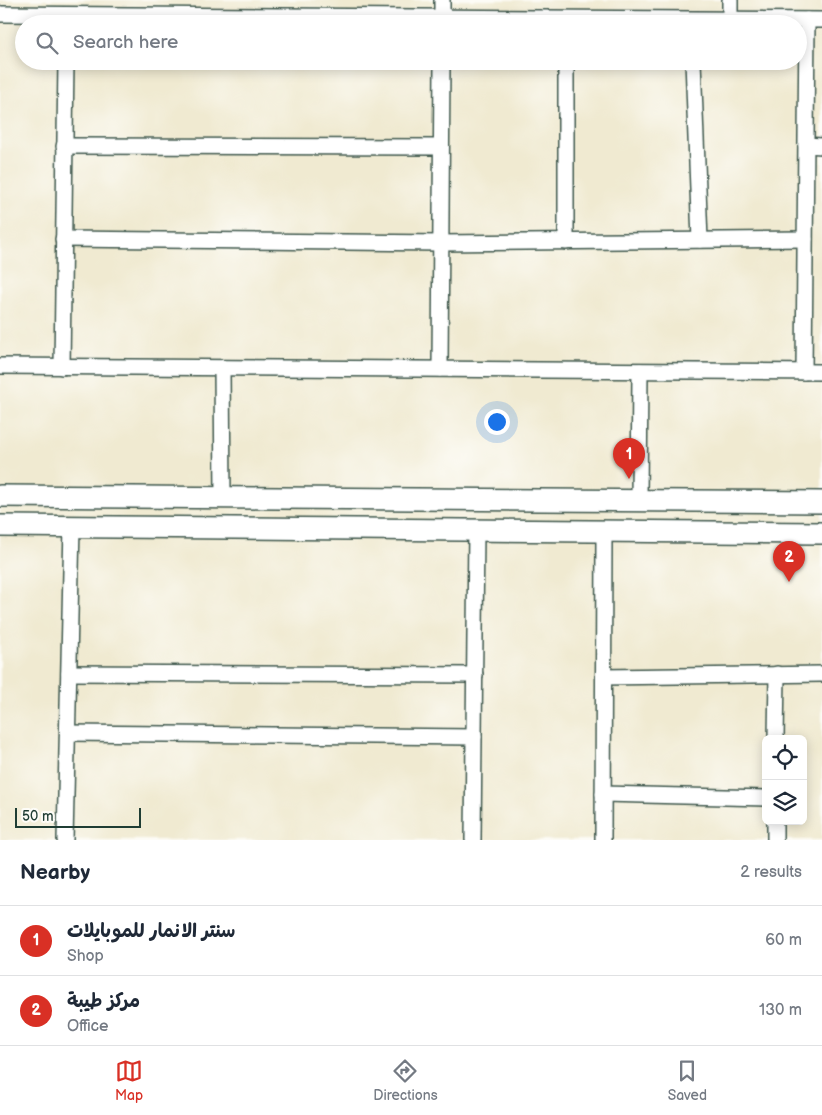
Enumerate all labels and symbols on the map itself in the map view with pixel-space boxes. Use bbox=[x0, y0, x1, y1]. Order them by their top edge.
your location bbox=[484, 409, 510, 435]
pin: 1 bbox=[613, 438, 645, 479]
pin: 2 bbox=[773, 541, 805, 582]
scale bar bbox=[15, 805, 141, 828]

